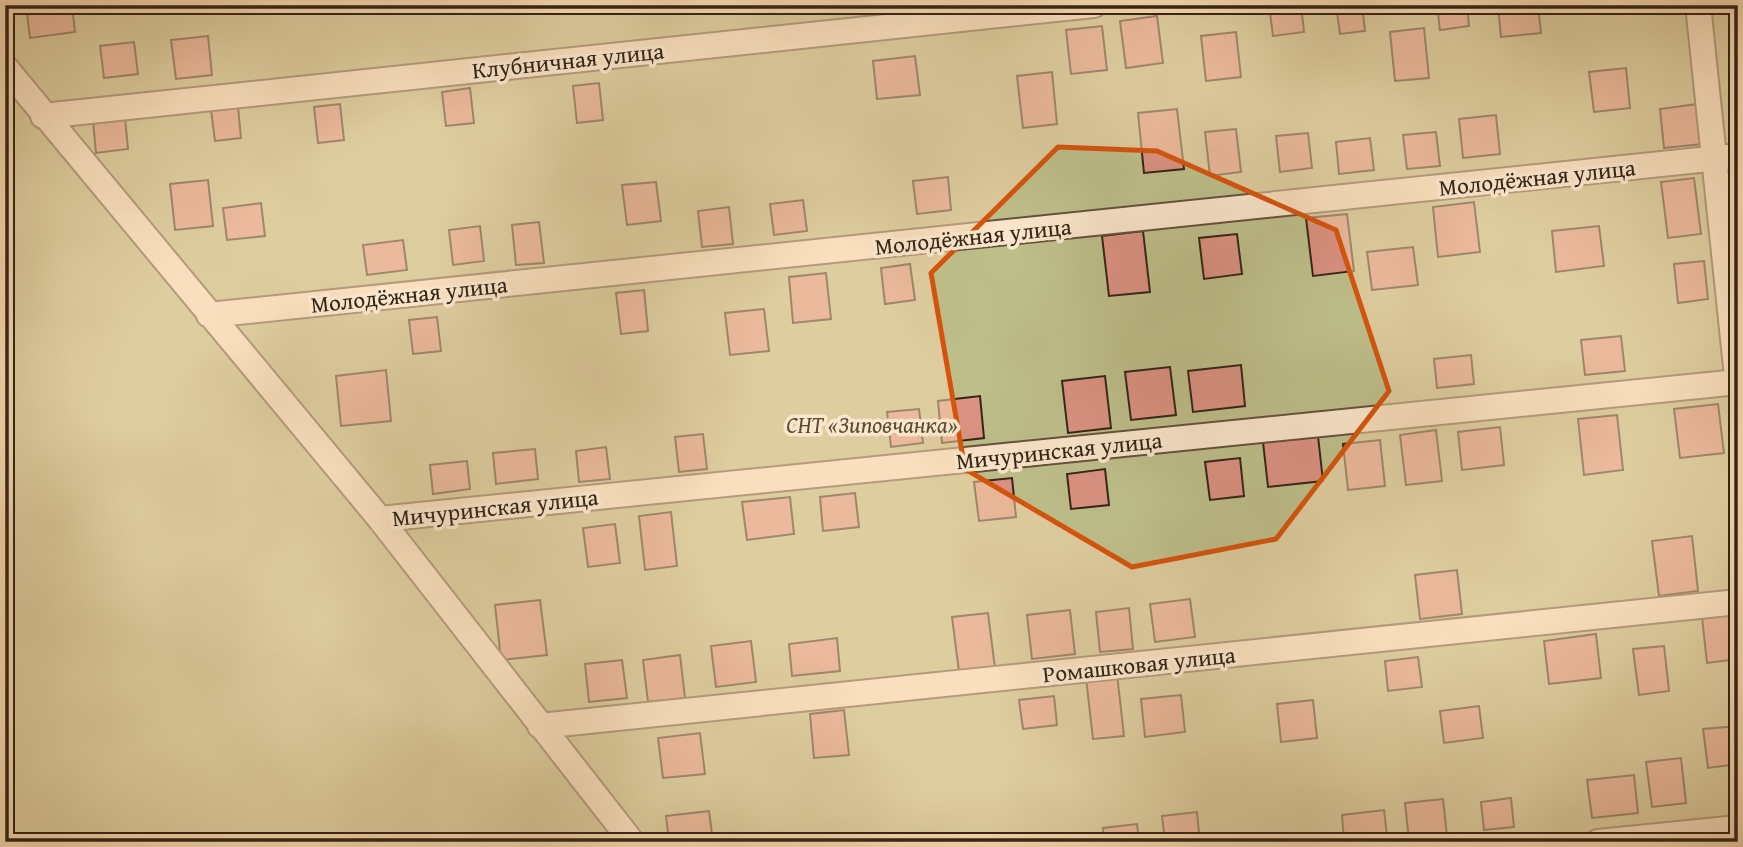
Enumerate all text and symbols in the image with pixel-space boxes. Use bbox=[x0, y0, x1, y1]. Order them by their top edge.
street label: Клубничная улица bbox=[470, 34, 666, 86]
street label: Молодёжная улица bbox=[1437, 150, 1637, 204]
street label: Молодёжная улица bbox=[873, 209, 1073, 263]
street label: Молодёжная улица bbox=[309, 267, 509, 321]
park label: СНТ «Зиповчанка» bbox=[786, 408, 958, 441]
street label: Мичуринская улица bbox=[954, 423, 1164, 477]
street label: Мичуринская улица bbox=[390, 480, 600, 534]
street label: Ромашковая улица bbox=[1041, 637, 1237, 691]

